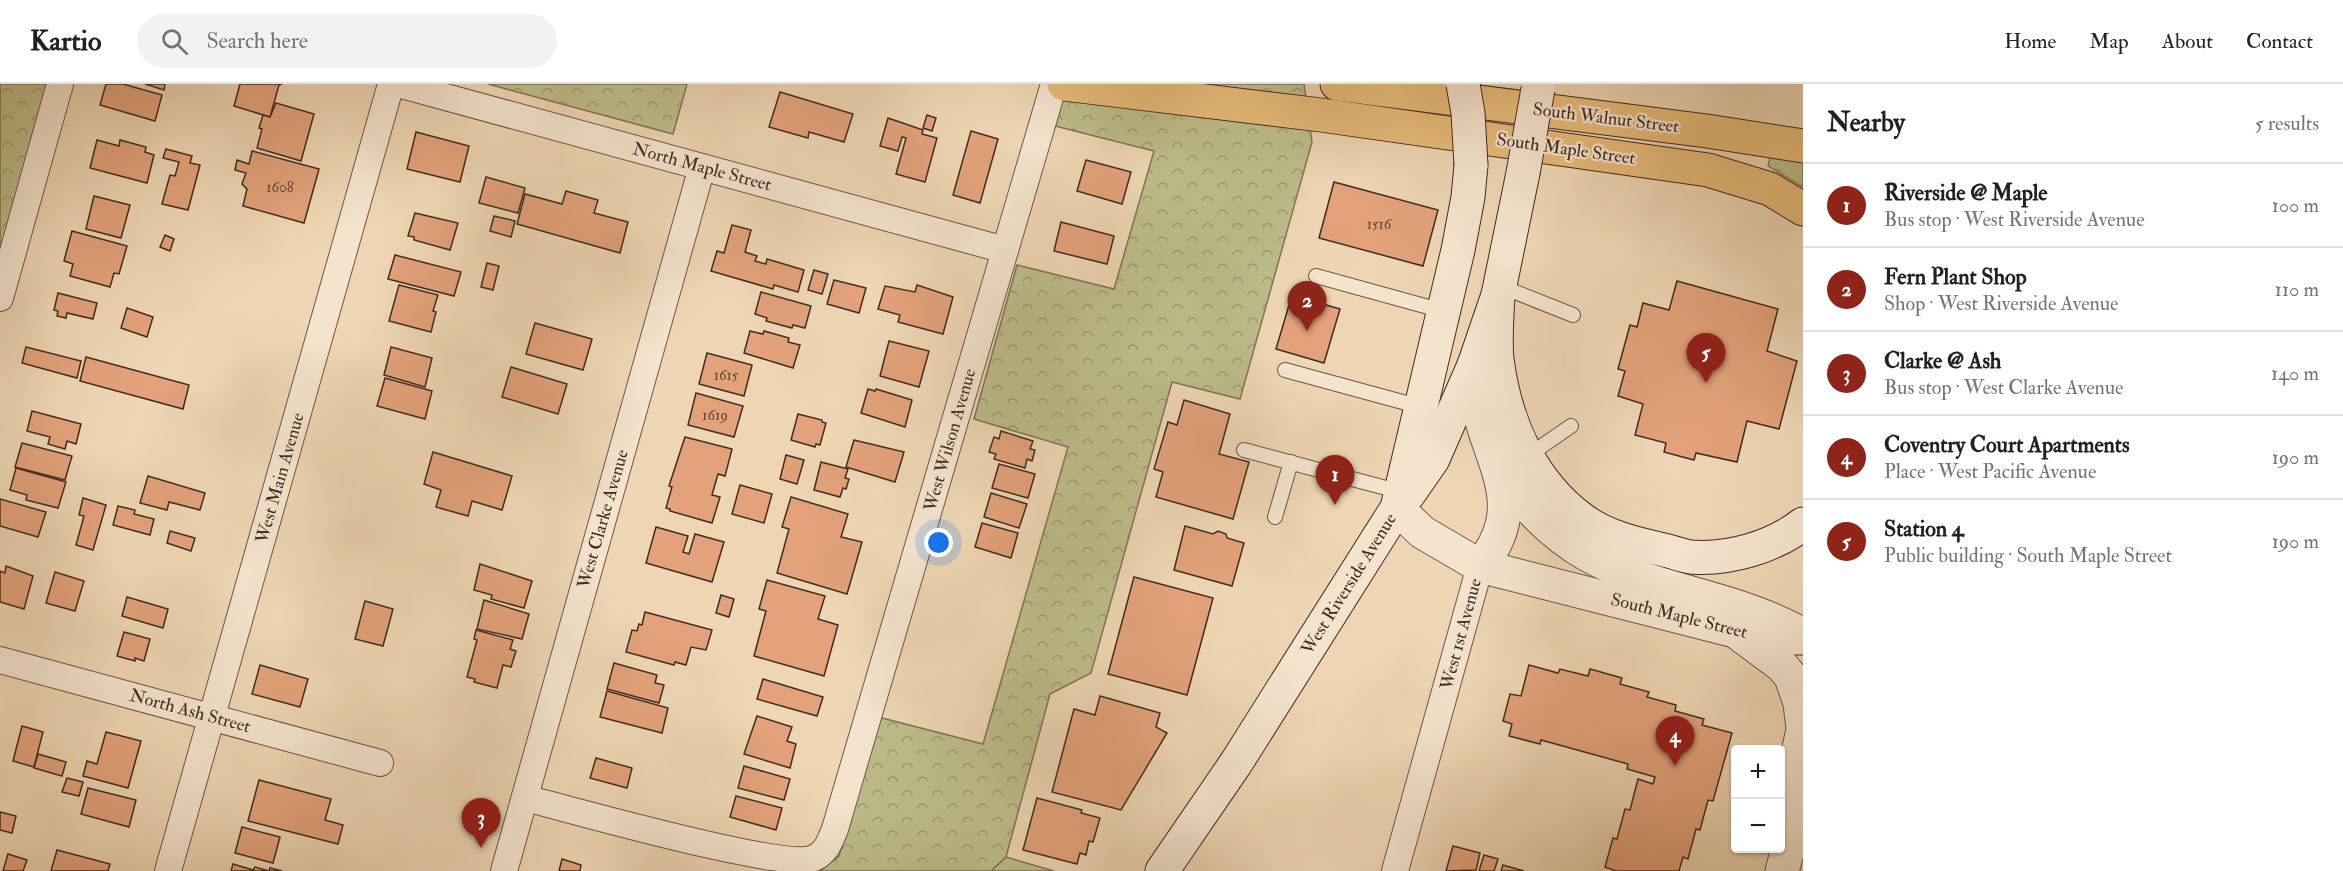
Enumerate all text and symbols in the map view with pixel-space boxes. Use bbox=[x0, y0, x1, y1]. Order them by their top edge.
search box bbox=[137, 14, 557, 68]
text: Kartio bbox=[30, 24, 101, 59]
icon: search bbox=[158, 25, 191, 58]
text: Search here bbox=[206, 27, 308, 55]
text: Home bbox=[2004, 28, 2056, 55]
text: Map bbox=[2089, 28, 2129, 55]
text: About bbox=[2162, 28, 2213, 55]
text: Contact bbox=[2246, 28, 2313, 55]
street label: South Walnut Street bbox=[1532, 98, 1681, 138]
text: Nearby bbox=[1827, 107, 1905, 139]
text: 5 results bbox=[2255, 111, 2319, 136]
street label: South Maple Street bbox=[1495, 128, 1637, 170]
street label: North Maple Street bbox=[630, 137, 774, 197]
house number: 1608 bbox=[266, 178, 294, 197]
text: Riverside @ Maple bbox=[1884, 179, 2048, 207]
text: 1 bbox=[1843, 193, 1850, 218]
text: 100 m bbox=[2272, 193, 2319, 218]
text: Bus stop · West Riverside Avenue bbox=[1884, 207, 2145, 232]
house number: 1516 bbox=[1367, 215, 1393, 234]
text: Fern Plant Shop bbox=[1884, 263, 2027, 291]
text: 2 bbox=[1841, 277, 1852, 302]
text: 110 m bbox=[2275, 277, 2319, 302]
pin: 2 bbox=[1288, 282, 1326, 331]
text: Shop · West Riverside Avenue bbox=[1884, 291, 2118, 316]
pin: 5 bbox=[1686, 334, 1726, 383]
text: Clarke @ Ash bbox=[1884, 347, 2001, 375]
text: 3 bbox=[1843, 361, 1850, 386]
text: 140 m bbox=[2271, 361, 2319, 386]
street label: West Wilson Avenue bbox=[918, 365, 982, 515]
house number: 1615 bbox=[714, 366, 739, 385]
text: Bus stop · West Clarke Avenue bbox=[1884, 375, 2123, 400]
house number: 1619 bbox=[702, 406, 728, 425]
street label: West Main Avenue bbox=[250, 410, 310, 547]
text: Coventry Court Apartments bbox=[1884, 431, 2129, 459]
text: 4 bbox=[1841, 445, 1852, 470]
text: 190 m bbox=[2272, 445, 2319, 470]
street label: West Clarke Avenue bbox=[572, 446, 634, 592]
pin: 1 bbox=[1316, 456, 1354, 505]
text: Place · West Pacific Avenue bbox=[1884, 459, 2096, 484]
street label: West Riverside Avenue bbox=[1296, 509, 1402, 660]
text: Station 4 bbox=[1884, 515, 1964, 543]
your location bbox=[924, 528, 953, 557]
text: 5 bbox=[1842, 529, 1851, 554]
text: 190 m bbox=[2272, 529, 2319, 554]
text: Public building · South Maple Street bbox=[1884, 543, 2172, 568]
street label: West 1st Avenue bbox=[1435, 575, 1487, 693]
street label: South Maple Street bbox=[1608, 588, 1750, 644]
street label: North Ash Street bbox=[127, 684, 253, 738]
pin: 4 bbox=[1656, 716, 1694, 766]
map controls bbox=[1731, 745, 1785, 853]
button: + bbox=[1731, 745, 1785, 799]
pin: 3 bbox=[462, 798, 500, 848]
button: − bbox=[1731, 799, 1785, 853]

